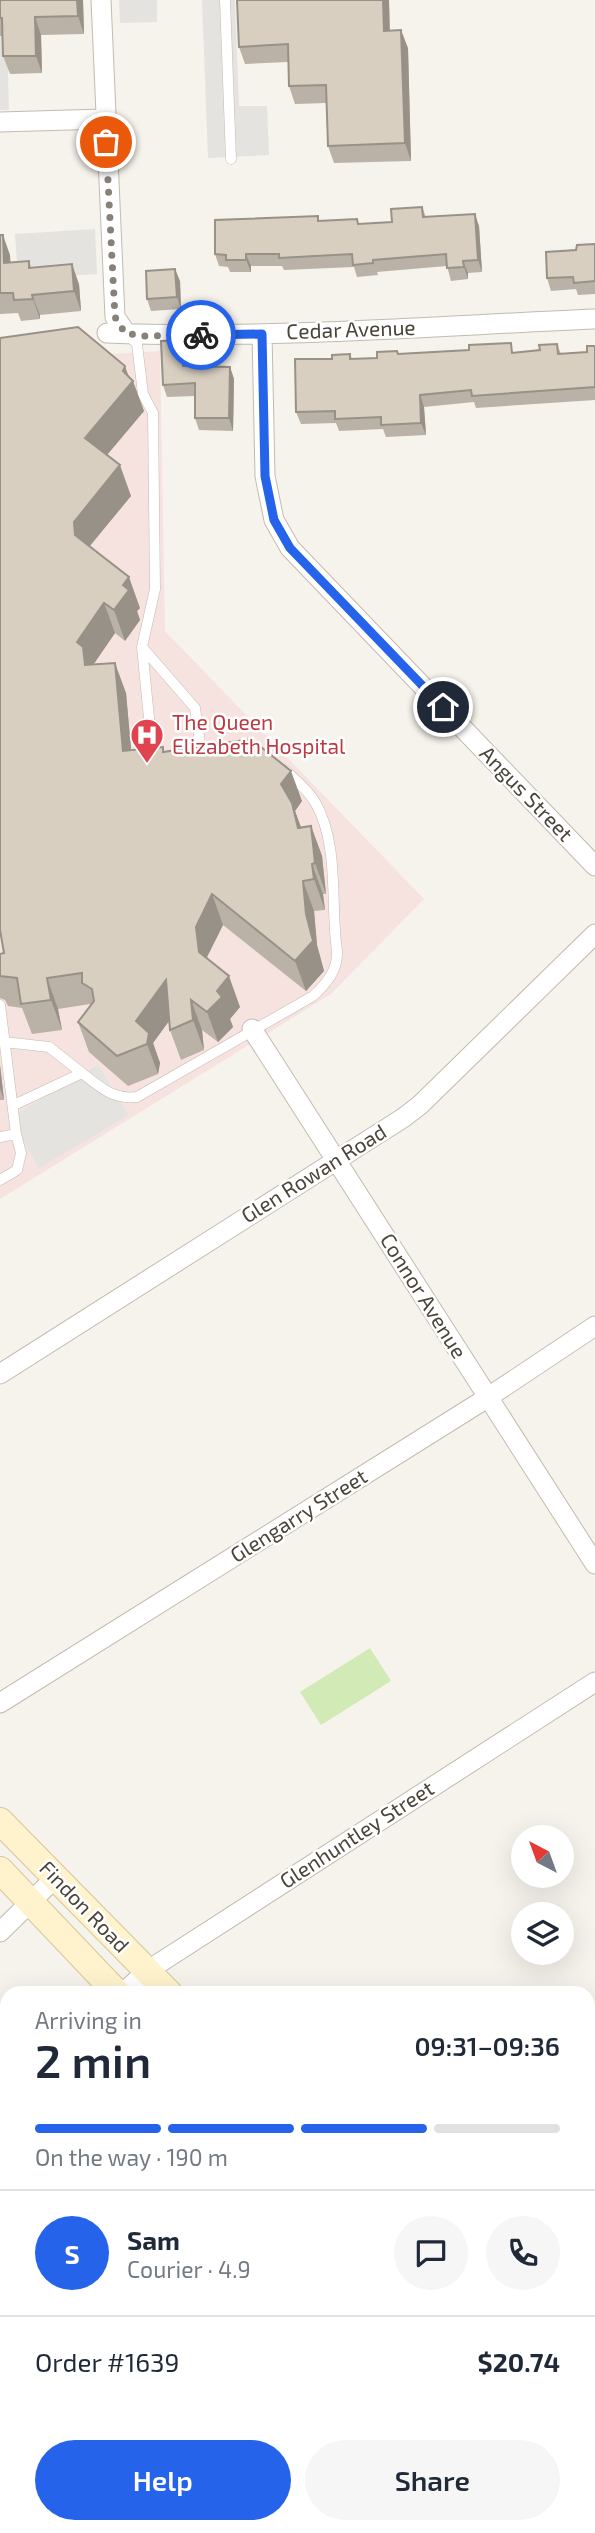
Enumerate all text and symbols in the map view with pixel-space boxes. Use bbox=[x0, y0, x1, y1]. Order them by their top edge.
pin bbox=[76, 112, 136, 172]
icon: bag bbox=[87, 123, 125, 161]
courier bbox=[166, 300, 236, 370]
street label: Cedar Avenue bbox=[286, 314, 416, 343]
icon: bike bbox=[182, 316, 220, 354]
pin bbox=[413, 677, 473, 737]
icon: home bbox=[424, 688, 462, 726]
place label: The Queen Elizabeth Hospital bbox=[172, 709, 346, 758]
hospital icon: The Queen Elizabeth Hospital bbox=[128, 716, 166, 765]
street label: Angus Street bbox=[475, 740, 579, 846]
street label: Glen Rowan Road bbox=[236, 1118, 390, 1227]
street label: Connor Avenue bbox=[376, 1228, 473, 1362]
street label: Glengarry Street bbox=[225, 1463, 371, 1567]
street label: Glenhuntley Street bbox=[275, 1775, 438, 1893]
north arrow bbox=[511, 1825, 574, 1888]
map controls bbox=[511, 1825, 574, 1965]
street label: Findon Road bbox=[35, 1855, 135, 1957]
button: layers bbox=[511, 1902, 574, 1965]
text: Arriving in bbox=[35, 2006, 142, 2034]
text: 09:31–09:36 bbox=[415, 2030, 560, 2061]
text: 2 min bbox=[35, 2032, 151, 2087]
text: On the way · 190 m bbox=[35, 2143, 228, 2171]
button: chat bbox=[394, 2216, 468, 2290]
button: phone bbox=[486, 2216, 560, 2290]
text: Sam bbox=[127, 2224, 180, 2255]
text: S bbox=[64, 2238, 80, 2269]
text: Courier · 4.9 bbox=[127, 2255, 251, 2283]
text: Order #1639 bbox=[35, 2346, 179, 2377]
text: $20.74 bbox=[478, 2346, 560, 2377]
button: Help bbox=[35, 2440, 291, 2520]
button: Share bbox=[305, 2440, 560, 2520]

